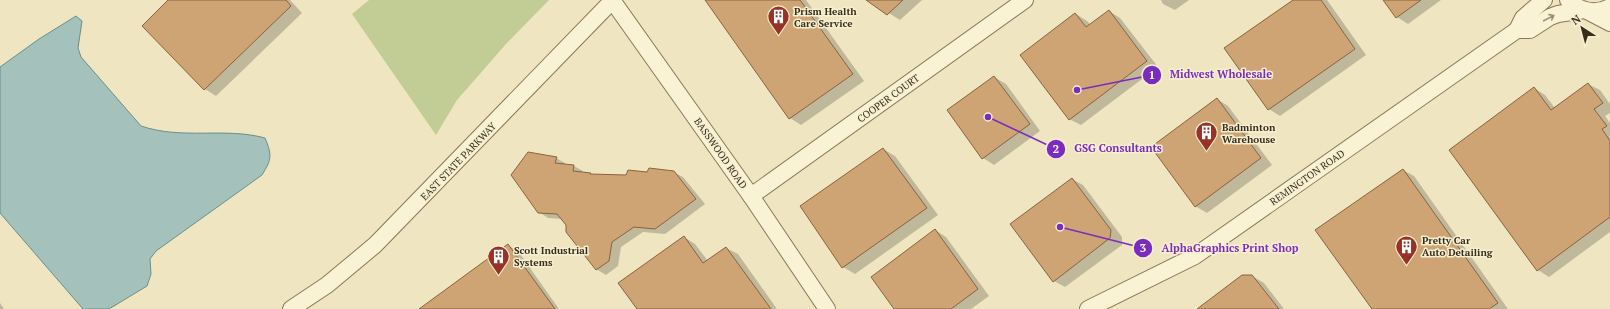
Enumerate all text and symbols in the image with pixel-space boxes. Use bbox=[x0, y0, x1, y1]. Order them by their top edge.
building icon: Prism Health Care Service bbox=[766, 4, 792, 37]
place label: Prism Health Care Service bbox=[794, 5, 857, 30]
north arrow bbox=[1562, 8, 1602, 48]
text: N bbox=[1569, 11, 1584, 28]
one-way arrow bbox=[1543, 14, 1555, 21]
callout: Midwest Wholesale bbox=[1142, 63, 1281, 86]
text: 1 bbox=[1149, 67, 1155, 82]
text: Midwest Wholesale bbox=[1170, 67, 1272, 81]
street label: COOPER COURT bbox=[855, 71, 922, 125]
street label: BASSWOOD ROAD bbox=[691, 115, 750, 191]
street label: EAST STATE PARKWAY bbox=[418, 119, 499, 203]
building icon: Badminton Warehouse bbox=[1193, 120, 1219, 153]
place label: Badminton Warehouse bbox=[1222, 121, 1276, 146]
callout: GSG Consultants bbox=[1046, 137, 1170, 160]
text: 2 bbox=[1053, 141, 1060, 156]
text: GSG Consultants bbox=[1074, 141, 1162, 155]
street label: REMINGTON ROAD bbox=[1267, 147, 1347, 208]
building icon: Pretty Car Auto Detailing bbox=[1393, 233, 1419, 266]
place label: Pretty Car Auto Detailing bbox=[1422, 234, 1493, 259]
callout: AlphaGraphics Print Shop bbox=[1133, 236, 1306, 259]
text: 3 bbox=[1140, 240, 1147, 255]
text: AlphaGraphics Print Shop bbox=[1161, 241, 1299, 255]
building icon: Scott Industrial Systems bbox=[485, 243, 511, 276]
place label: Scott Industrial Systems bbox=[514, 244, 589, 269]

